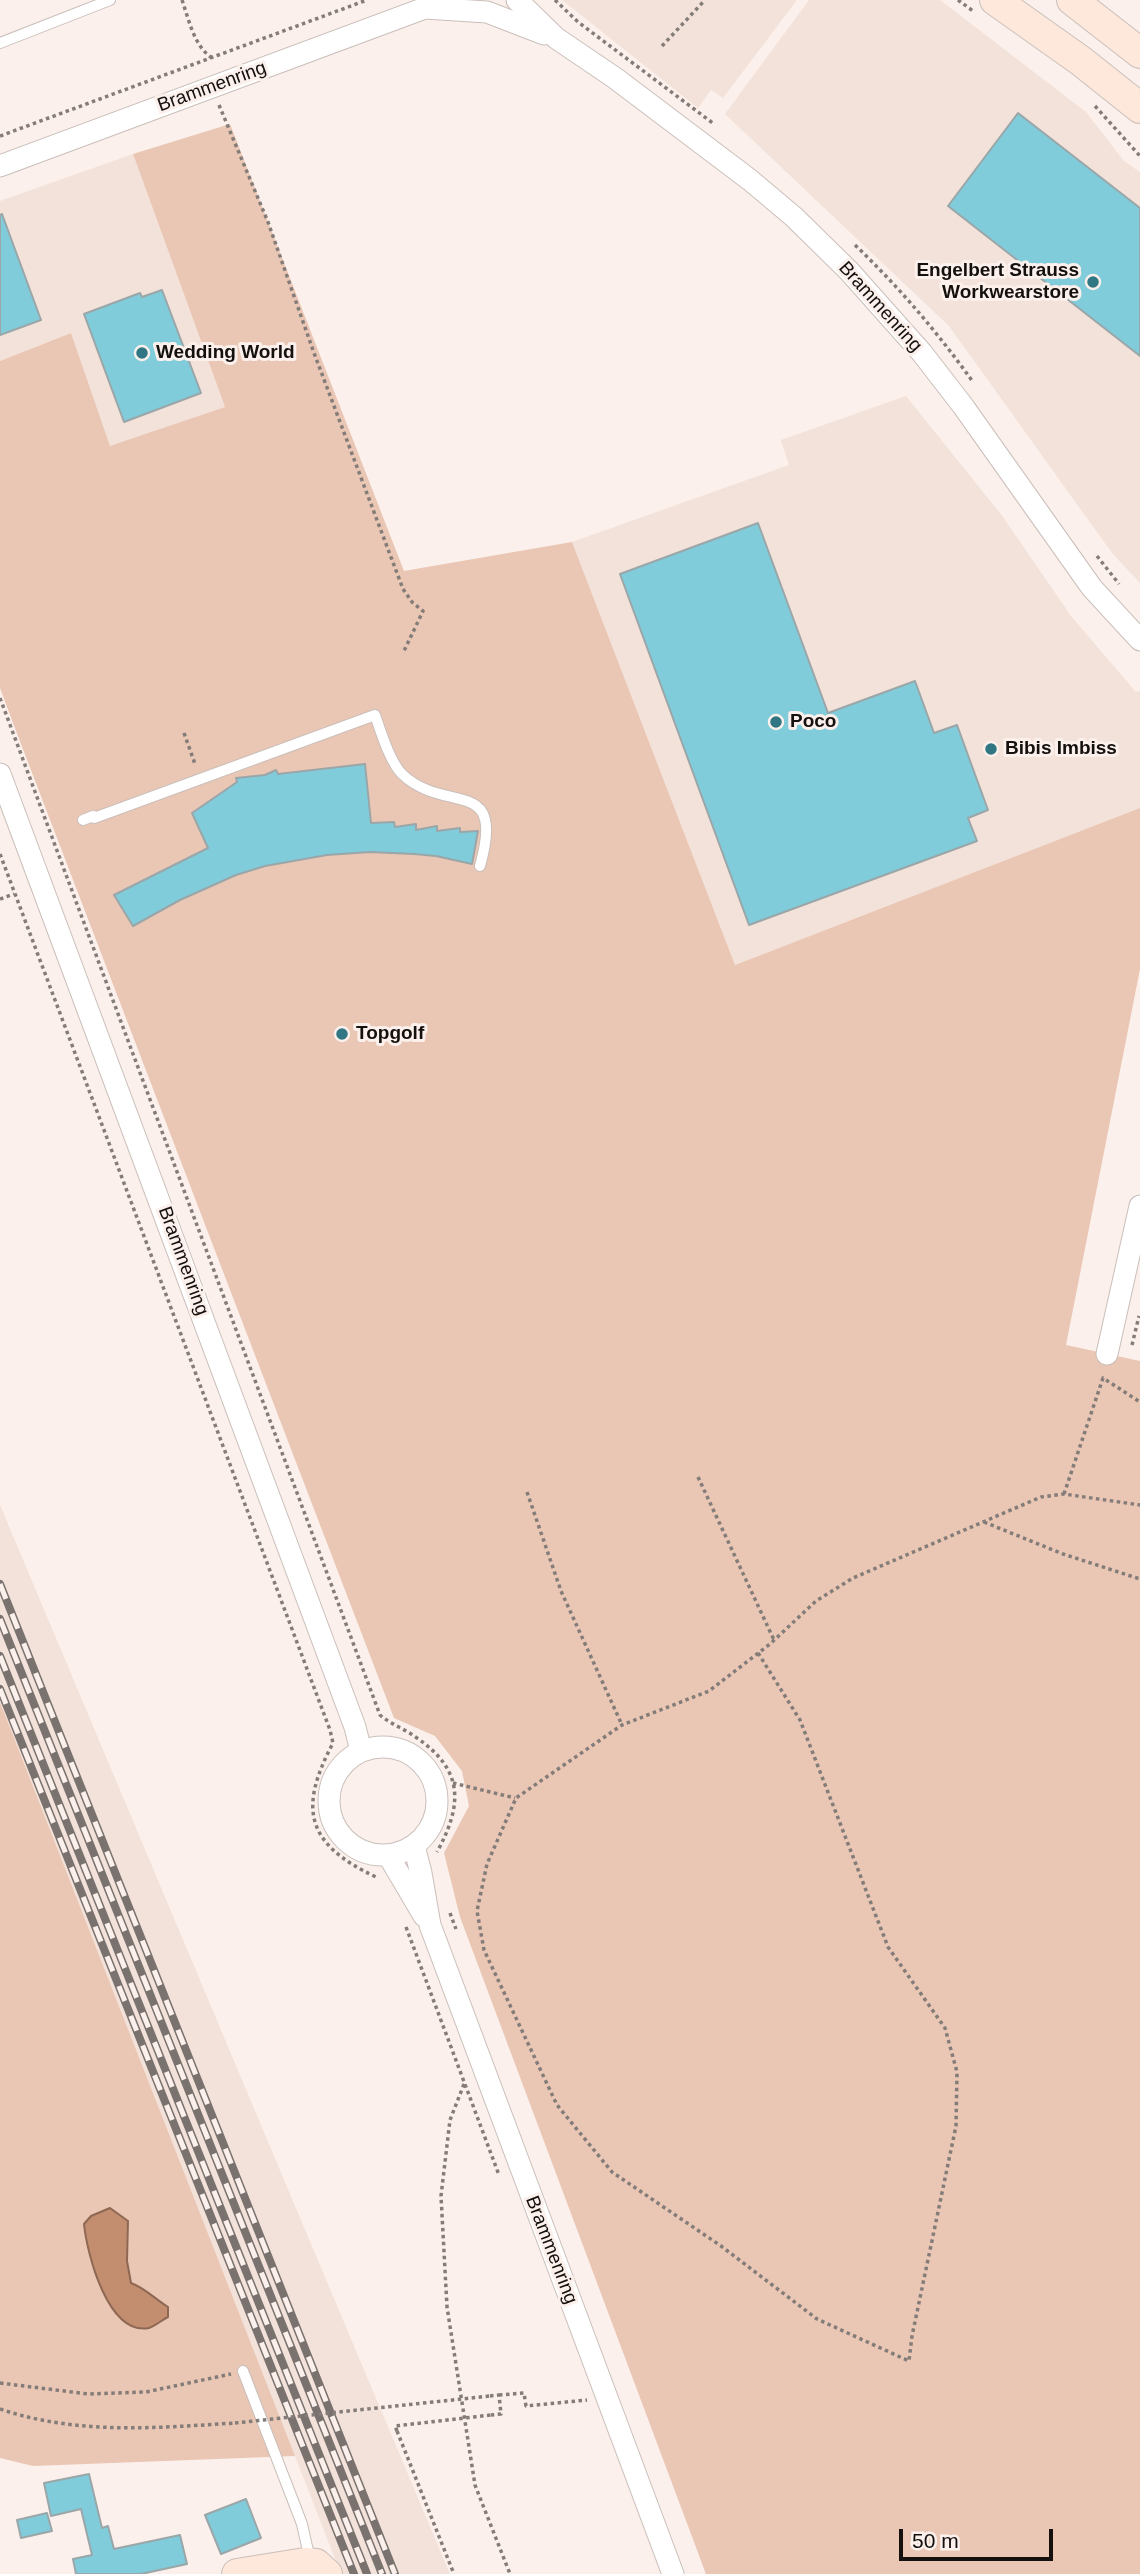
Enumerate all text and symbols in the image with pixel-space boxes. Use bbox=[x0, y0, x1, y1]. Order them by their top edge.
street label: Brammenring bbox=[155, 57, 269, 117]
street label: Brammenring bbox=[833, 257, 927, 357]
place label: Engelbert Strauss Workwearstore bbox=[916, 260, 1079, 304]
marker: Engelbert Strauss Workwearstore bbox=[1085, 274, 1101, 290]
place label: Wedding World bbox=[156, 342, 295, 364]
marker: Wedding World bbox=[134, 345, 150, 361]
place label: Poco bbox=[790, 711, 836, 733]
marker: Poco bbox=[768, 714, 784, 730]
place label: Bibis Imbiss bbox=[1005, 738, 1117, 760]
marker: Bibis Imbiss bbox=[983, 741, 999, 757]
place label: Topgolf bbox=[356, 1023, 424, 1045]
marker: Topgolf bbox=[334, 1026, 350, 1042]
street label: Brammenring bbox=[153, 1204, 213, 1318]
street label: Brammenring bbox=[520, 2193, 582, 2307]
scale bar bbox=[902, 2514, 1056, 2558]
text: 50 m bbox=[912, 2529, 959, 2552]

